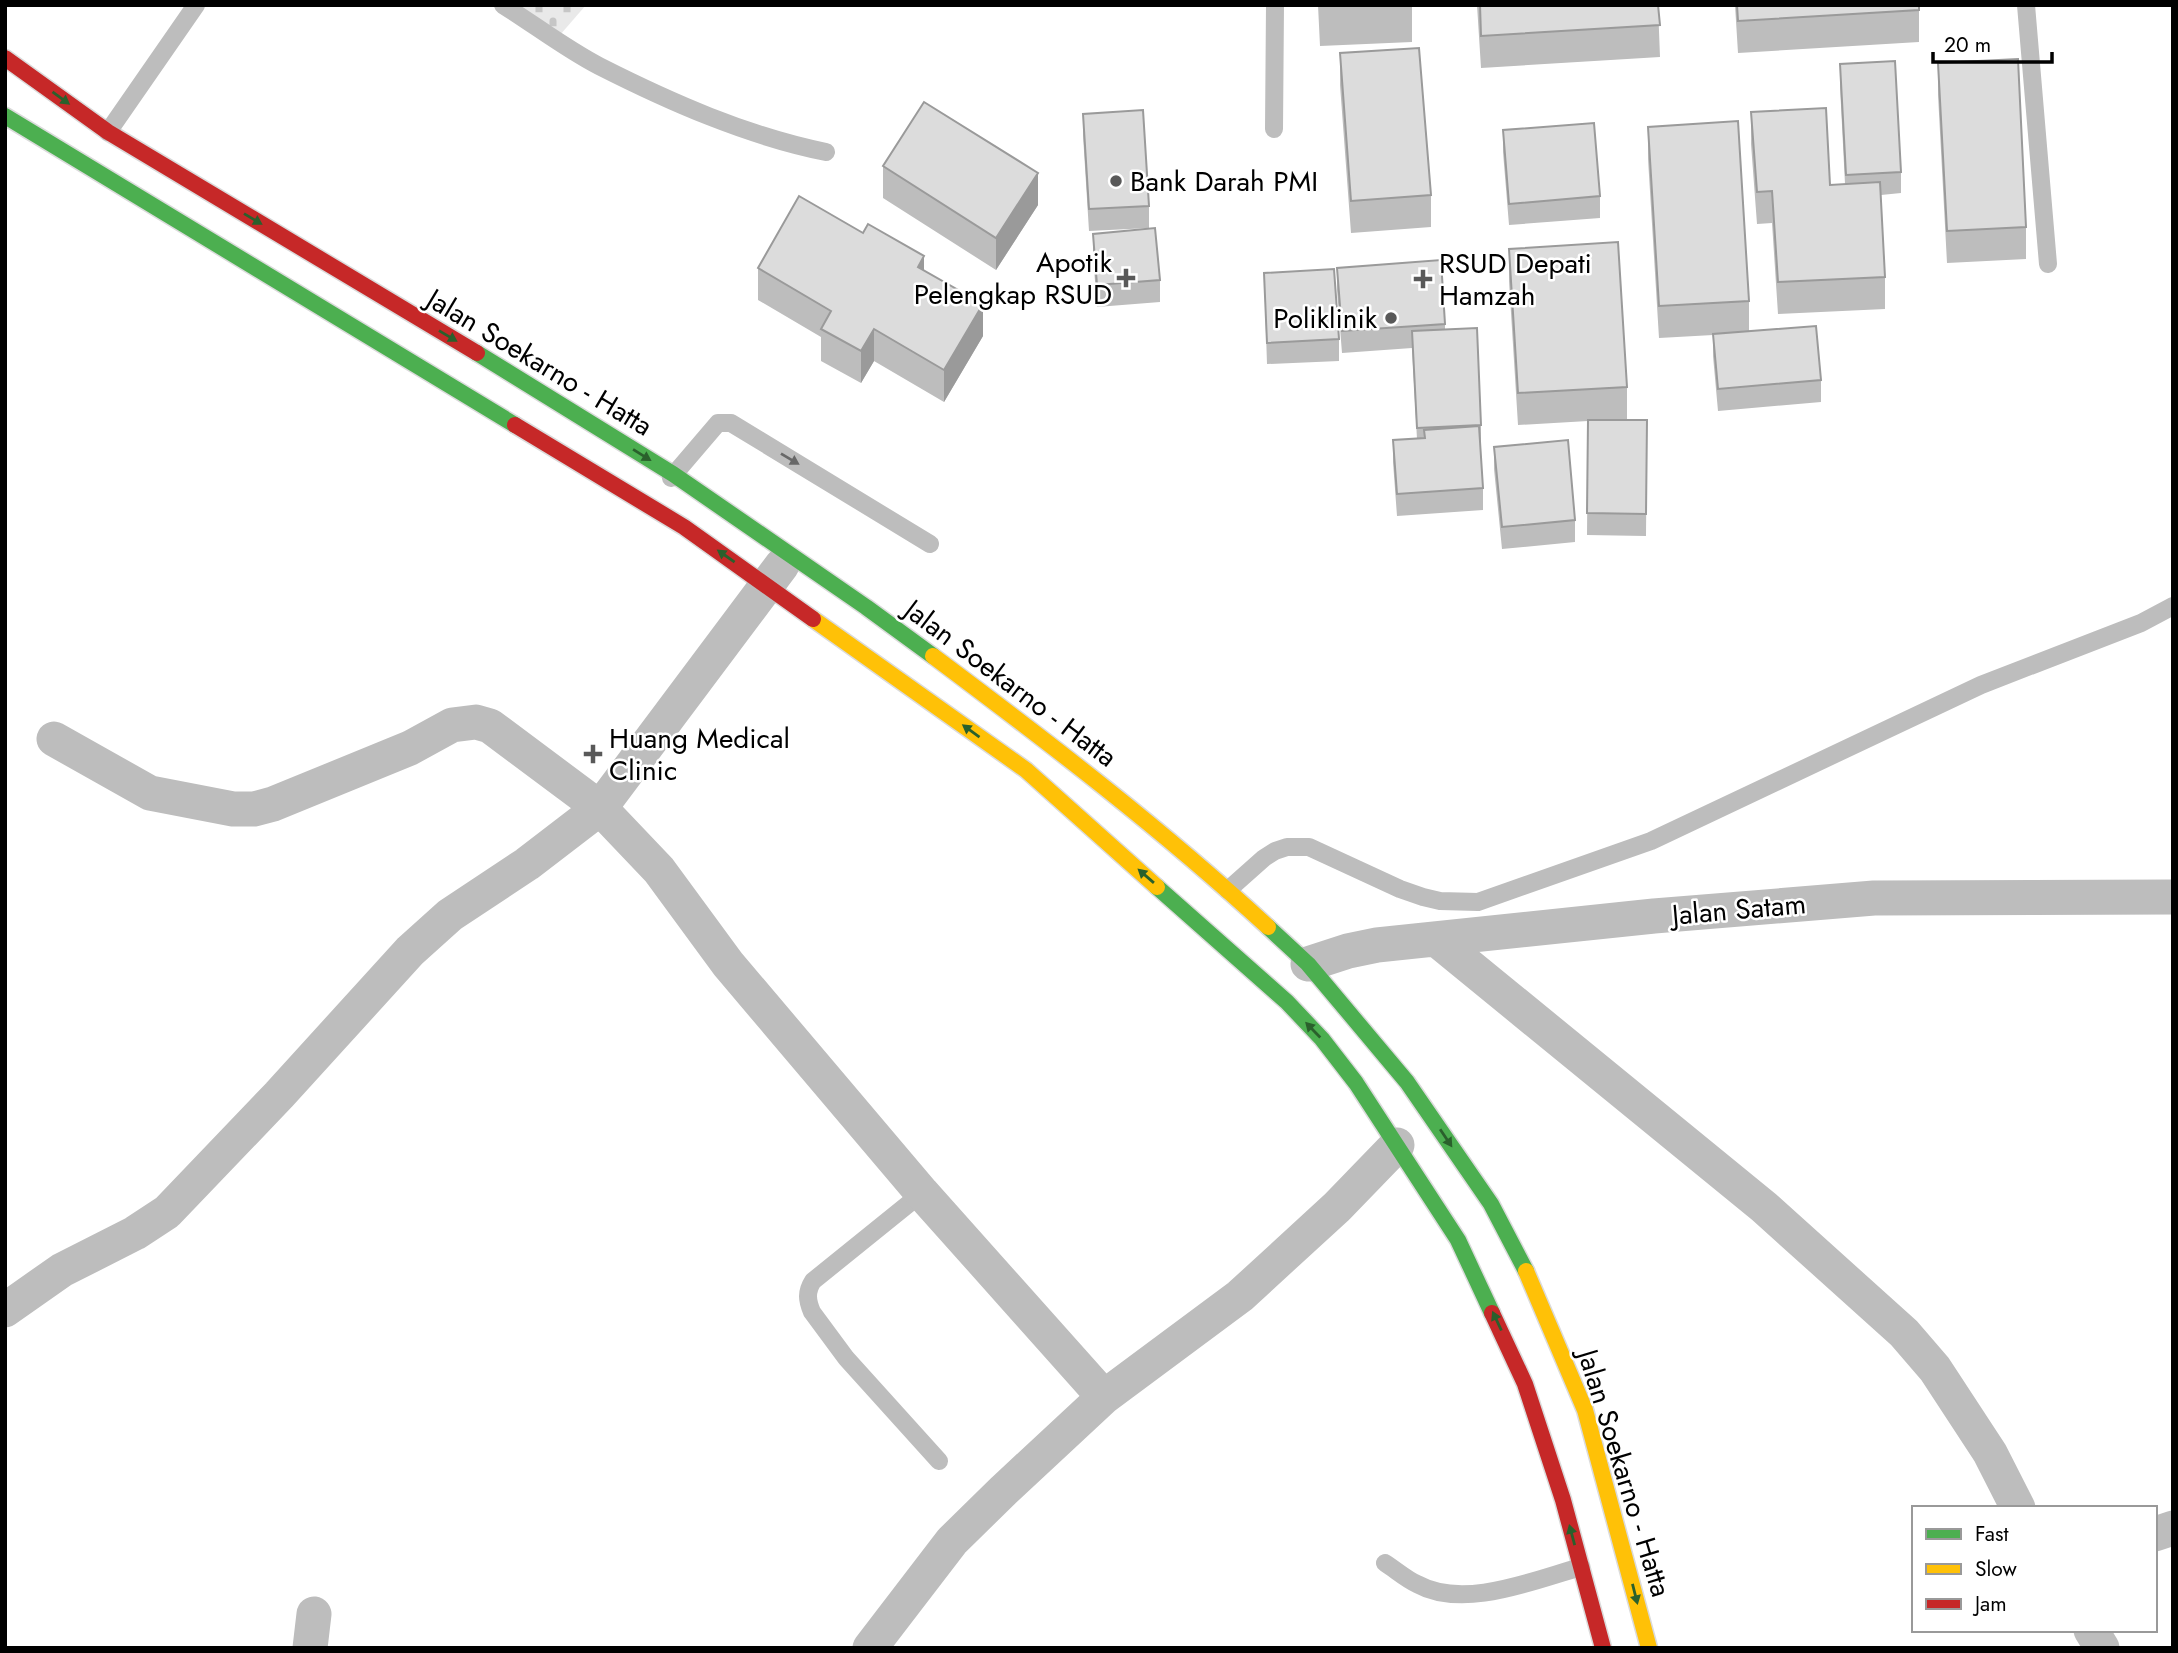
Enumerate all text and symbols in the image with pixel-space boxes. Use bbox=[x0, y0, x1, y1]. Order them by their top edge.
scale bar bbox=[1933, 21, 2052, 65]
text: 20 m bbox=[1944, 30, 1991, 60]
one-way arrow bbox=[52, 91, 70, 105]
place label: Bank Darah PMI bbox=[1130, 161, 1318, 202]
marker: Bank Darah PMI bbox=[1108, 173, 1124, 189]
one-way arrow bbox=[243, 213, 262, 226]
place label: Apotik Pelengkap RSUD bbox=[914, 242, 1113, 315]
place label: RSUD Depati Hamzah bbox=[1439, 243, 1592, 316]
marker: RSUD Depati Hamzah bbox=[1413, 269, 1433, 289]
marker: Apotik Pelengkap RSUD bbox=[1118, 270, 1134, 286]
street label: Jalan Soekarno - Hatta bbox=[416, 277, 660, 446]
place label: Poliklinik bbox=[1273, 298, 1378, 339]
marker: Poliklinik bbox=[1383, 310, 1399, 326]
one-way arrow bbox=[439, 330, 458, 343]
one-way arrow bbox=[632, 449, 652, 462]
one-way arrow bbox=[780, 453, 799, 465]
one-way arrow bbox=[717, 549, 735, 563]
street label: Jalan Soekarno - Hatta bbox=[893, 587, 1126, 777]
place label: Huang Medical Clinic bbox=[609, 718, 790, 791]
one-way arrow bbox=[962, 724, 980, 738]
marker: Huang Medical Clinic bbox=[583, 744, 603, 764]
one-way arrow bbox=[1137, 869, 1154, 884]
street label: Jalan Satam bbox=[1667, 883, 1808, 936]
one-way arrow bbox=[1306, 1022, 1322, 1039]
one-way arrow bbox=[1439, 1128, 1452, 1147]
one-way arrow bbox=[1491, 1310, 1502, 1331]
street label: Jalan Soekarno - Hatta bbox=[1566, 1341, 1682, 1602]
legend bbox=[1912, 1506, 2157, 1632]
text: Fast bbox=[1975, 1519, 2008, 1549]
one-way arrow bbox=[1567, 1524, 1577, 1545]
text: Slow bbox=[1975, 1554, 2017, 1584]
one-way arrow bbox=[1630, 1583, 1641, 1605]
text: Jam bbox=[1972, 1589, 2007, 1619]

